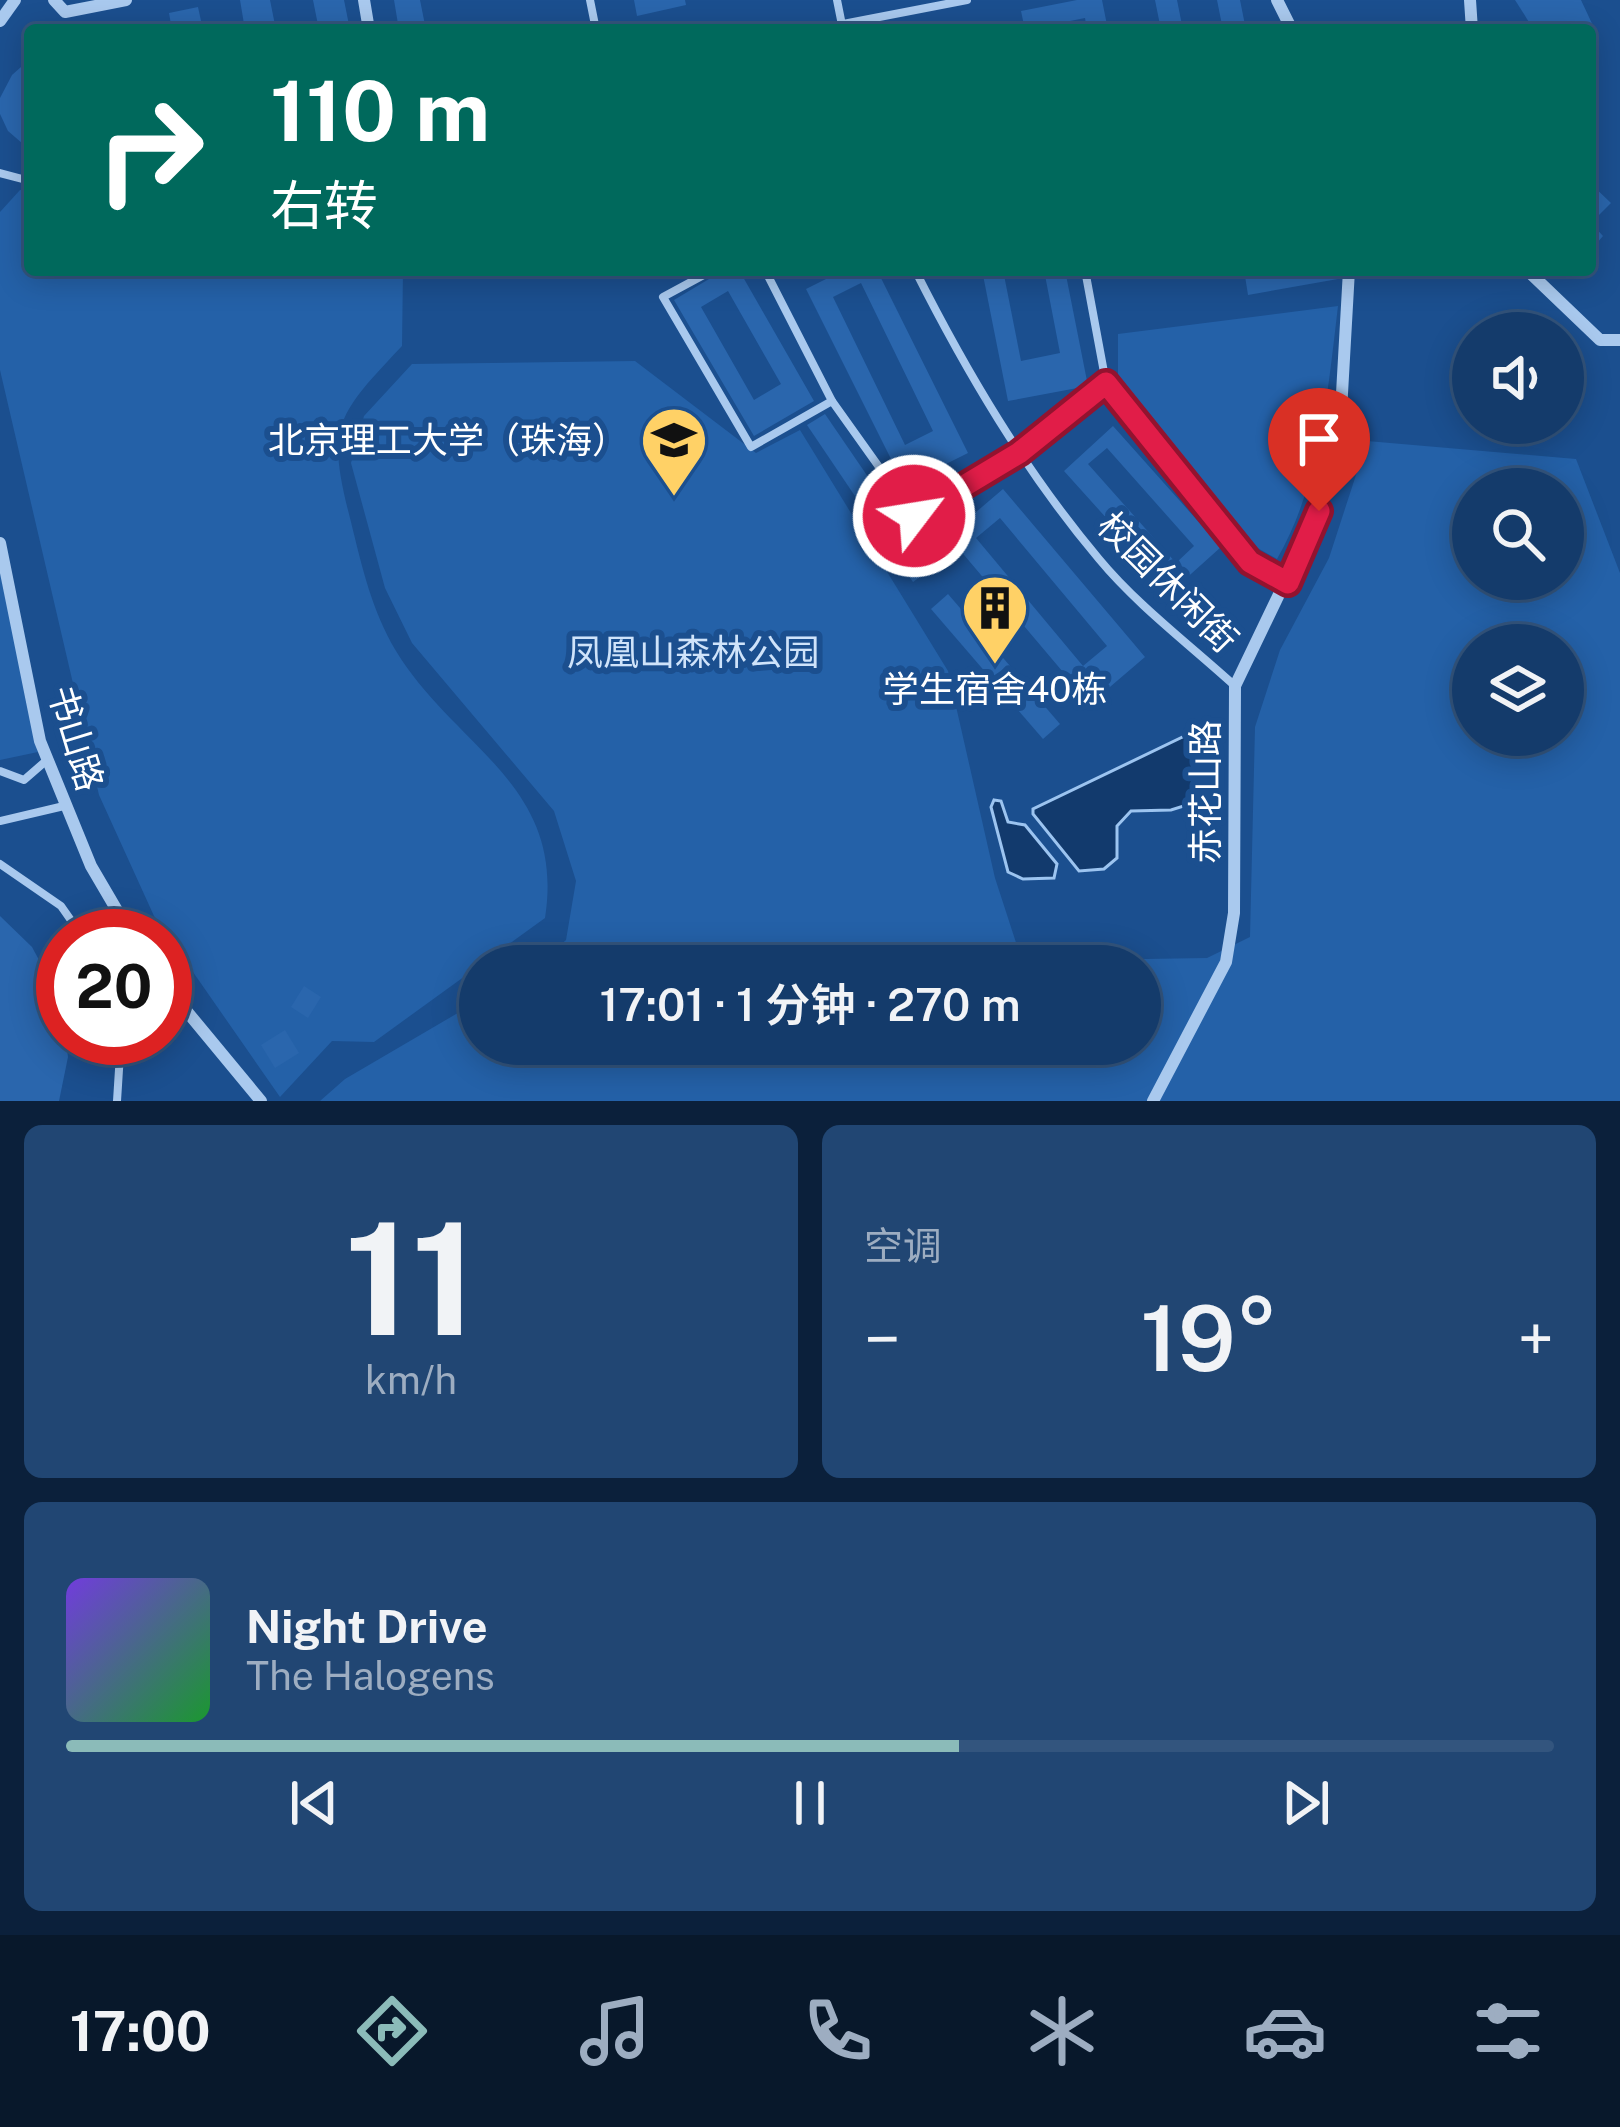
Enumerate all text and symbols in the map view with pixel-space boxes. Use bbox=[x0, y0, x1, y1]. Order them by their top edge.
text: 110 m bbox=[270, 61, 490, 160]
icon: right bbox=[72, 72, 228, 228]
text: 右转 bbox=[270, 174, 378, 237]
map controls bbox=[1452, 312, 1584, 756]
button: sound bbox=[1452, 312, 1584, 444]
pin bbox=[1268, 388, 1370, 511]
school or university icon: 北京理工大学（珠海） bbox=[639, 405, 709, 499]
icon: arrive bbox=[1286, 406, 1352, 472]
place label: 北京理工大学（珠海） bbox=[268, 419, 628, 461]
position arrow bbox=[851, 453, 977, 579]
button: search bbox=[1452, 468, 1584, 600]
street label: 校园休闲街 bbox=[1090, 504, 1246, 660]
building icon: 学生宿舍40栋 bbox=[960, 573, 1030, 667]
button: layers bbox=[1452, 624, 1584, 756]
park label: 凤凰山森林公园 bbox=[567, 631, 819, 673]
place label: 学生宿舍40栋 bbox=[883, 668, 1107, 710]
street label: 书山路 bbox=[40, 680, 112, 796]
street label: 赤花山路 bbox=[1184, 720, 1226, 864]
speed limit sign: 20 bbox=[36, 909, 192, 1065]
text: 17:01 · 1 分钟 · 270 m bbox=[599, 978, 1021, 1031]
text: 11 bbox=[344, 1187, 478, 1370]
text: 空调 bbox=[864, 1223, 942, 1269]
text: 19° bbox=[1140, 1285, 1278, 1391]
text: − bbox=[864, 1300, 901, 1378]
text: + bbox=[1517, 1300, 1554, 1378]
text: km/h bbox=[365, 1357, 457, 1403]
text: Night Drive bbox=[246, 1600, 488, 1653]
text: The Halogens bbox=[246, 1653, 495, 1699]
icon: previous bbox=[281, 1770, 347, 1836]
icon: pause bbox=[777, 1770, 843, 1836]
icon: next bbox=[1273, 1770, 1339, 1836]
icon: directions bbox=[350, 1989, 434, 2073]
icon: music bbox=[573, 1989, 657, 2073]
icon: phone bbox=[796, 1989, 880, 2073]
icon: climate bbox=[1020, 1989, 1104, 2073]
icon: car bbox=[1243, 1989, 1327, 2073]
icon: filters bbox=[1466, 1989, 1550, 2073]
text: 17:00 bbox=[70, 2000, 211, 2063]

